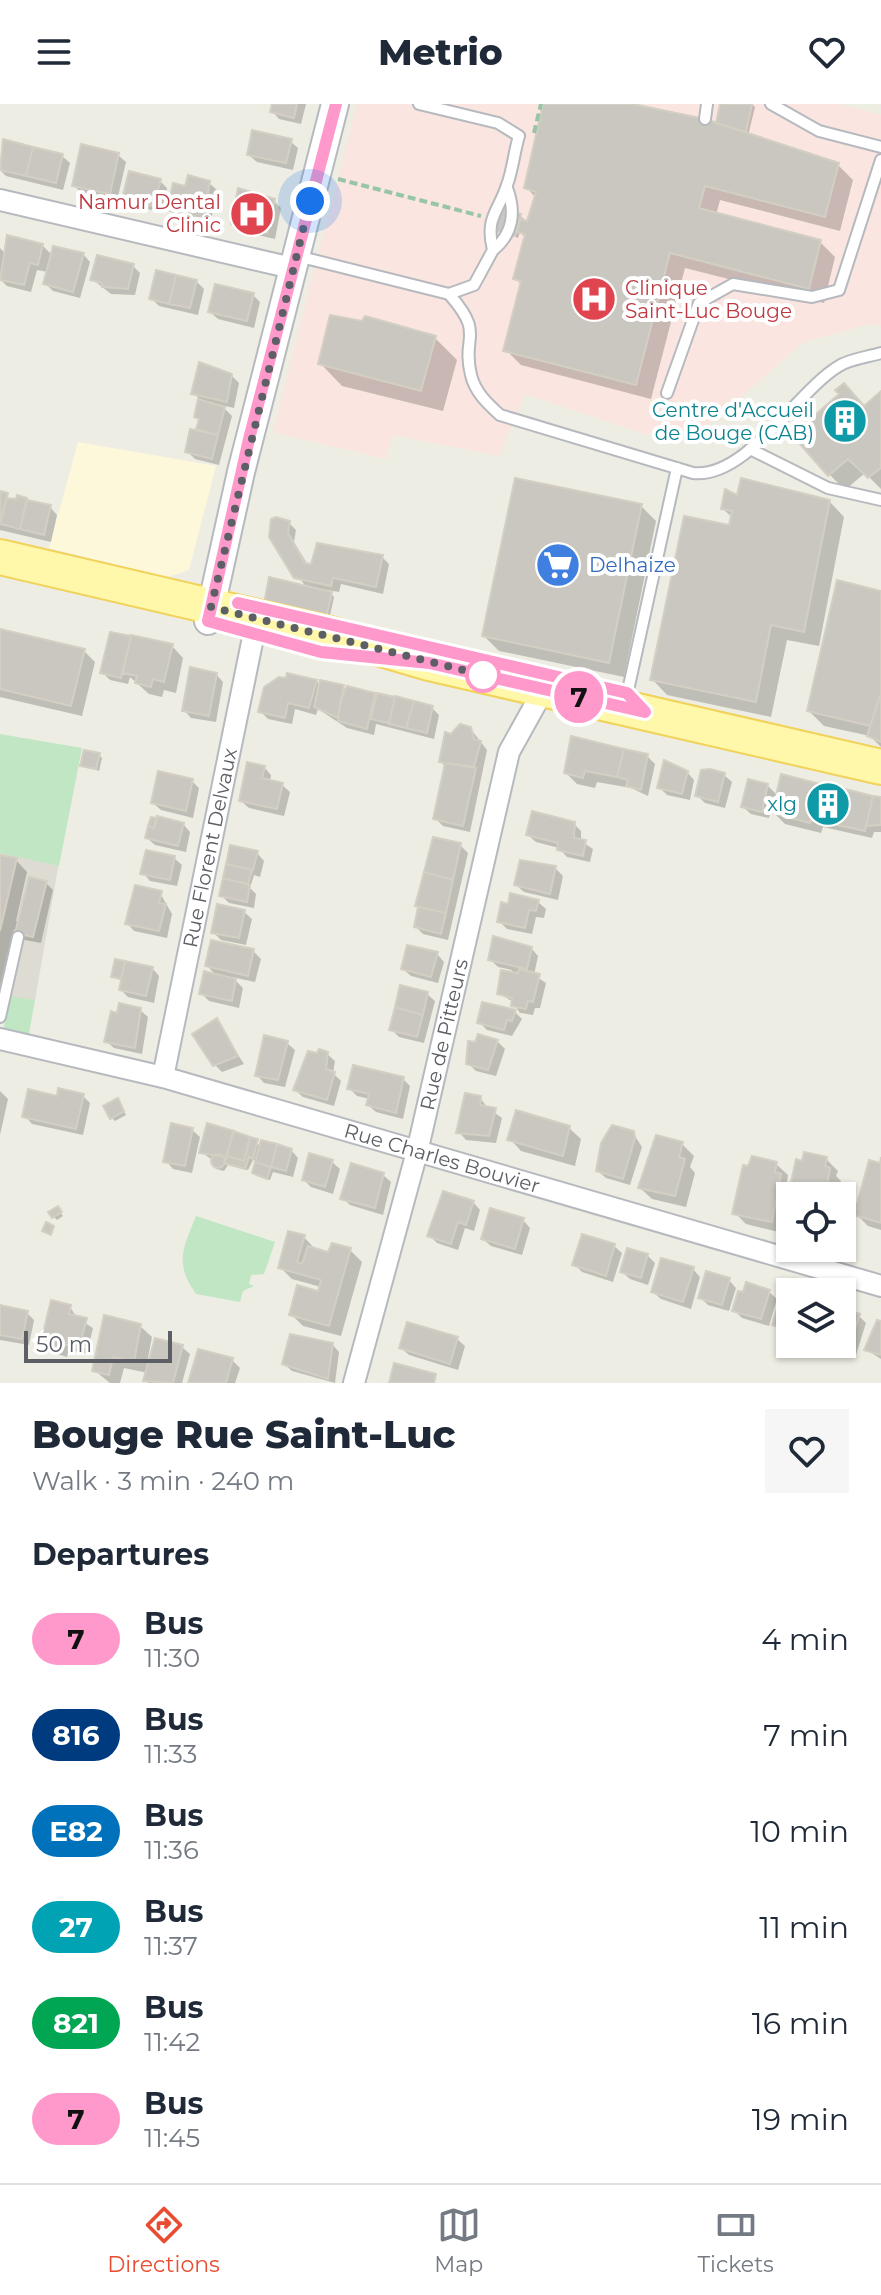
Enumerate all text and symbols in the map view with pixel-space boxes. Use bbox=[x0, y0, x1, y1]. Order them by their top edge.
icon: menu bbox=[32, 30, 76, 74]
text: Metrio bbox=[378, 30, 503, 74]
icon: heart bbox=[805, 30, 849, 74]
your location bbox=[290, 181, 330, 221]
place label: Namur Dental Clinic bbox=[78, 190, 221, 237]
hospital icon: Namur Dental Clinic bbox=[228, 190, 276, 238]
hospital icon: Clinique Saint-Luc Bouge bbox=[570, 275, 618, 323]
place label: Clinique Saint-Luc Bouge bbox=[625, 276, 792, 323]
building icon: Centre d'Accueil de Bouge (CAB) bbox=[821, 397, 869, 445]
place label: Centre d'Accueil de Bouge (CAB) bbox=[652, 398, 814, 445]
supermarket icon: Delhaize bbox=[534, 541, 582, 589]
place label: Delhaize bbox=[589, 553, 676, 577]
unlabelled marker bbox=[466, 658, 500, 692]
line badge: 7 bbox=[553, 671, 605, 723]
text: 7 bbox=[570, 680, 588, 714]
street label: Rue Florent Delvaux bbox=[178, 746, 242, 950]
building icon: xlg bbox=[804, 780, 852, 828]
place label: xlg bbox=[767, 792, 797, 816]
street label: Rue de Pitteurs bbox=[415, 956, 473, 1113]
street label: Rue Charles Bouvier bbox=[341, 1118, 543, 1198]
map controls bbox=[776, 1182, 856, 1358]
button: locate bbox=[776, 1182, 856, 1262]
button: layers bbox=[776, 1278, 856, 1358]
scale bar bbox=[24, 1327, 172, 1363]
text: 50 m bbox=[36, 1331, 92, 1358]
button: heart bbox=[765, 1409, 849, 1493]
text: Bouge Rue Saint-Luc bbox=[32, 1411, 455, 1458]
text: Walk · 3 min · 240 m bbox=[32, 1465, 294, 1497]
text: Departures bbox=[32, 1536, 209, 1573]
text: Bus bbox=[144, 1605, 204, 1642]
text: 4 min bbox=[761, 1621, 849, 1658]
text: 7 bbox=[67, 1622, 85, 1656]
text: 11:30 bbox=[144, 1642, 200, 1674]
text: Bus bbox=[144, 1701, 204, 1738]
text: 7 min bbox=[763, 1717, 849, 1754]
text: 816 bbox=[52, 1718, 100, 1752]
text: 11:33 bbox=[144, 1738, 197, 1770]
text: Bus bbox=[144, 1797, 204, 1834]
text: 10 min bbox=[750, 1813, 849, 1850]
text: E82 bbox=[49, 1814, 103, 1848]
text: 11:36 bbox=[144, 1834, 199, 1866]
text: Bus bbox=[144, 1893, 204, 1930]
text: 11 min bbox=[759, 1909, 849, 1946]
text: 27 bbox=[59, 1910, 93, 1944]
text: 11:37 bbox=[144, 1930, 198, 1962]
text: Bus bbox=[144, 1989, 204, 2026]
text: 16 min bbox=[752, 2005, 849, 2042]
text: 821 bbox=[53, 2006, 99, 2040]
text: 11:42 bbox=[144, 2026, 200, 2058]
text: Bus bbox=[144, 2085, 204, 2122]
text: 19 min bbox=[752, 2101, 849, 2138]
text: 7 bbox=[67, 2102, 85, 2136]
text: 11:45 bbox=[144, 2122, 200, 2154]
tab: Directions bbox=[107, 2203, 220, 2278]
tab: Map bbox=[434, 2203, 483, 2278]
tab: Tickets bbox=[697, 2203, 774, 2278]

